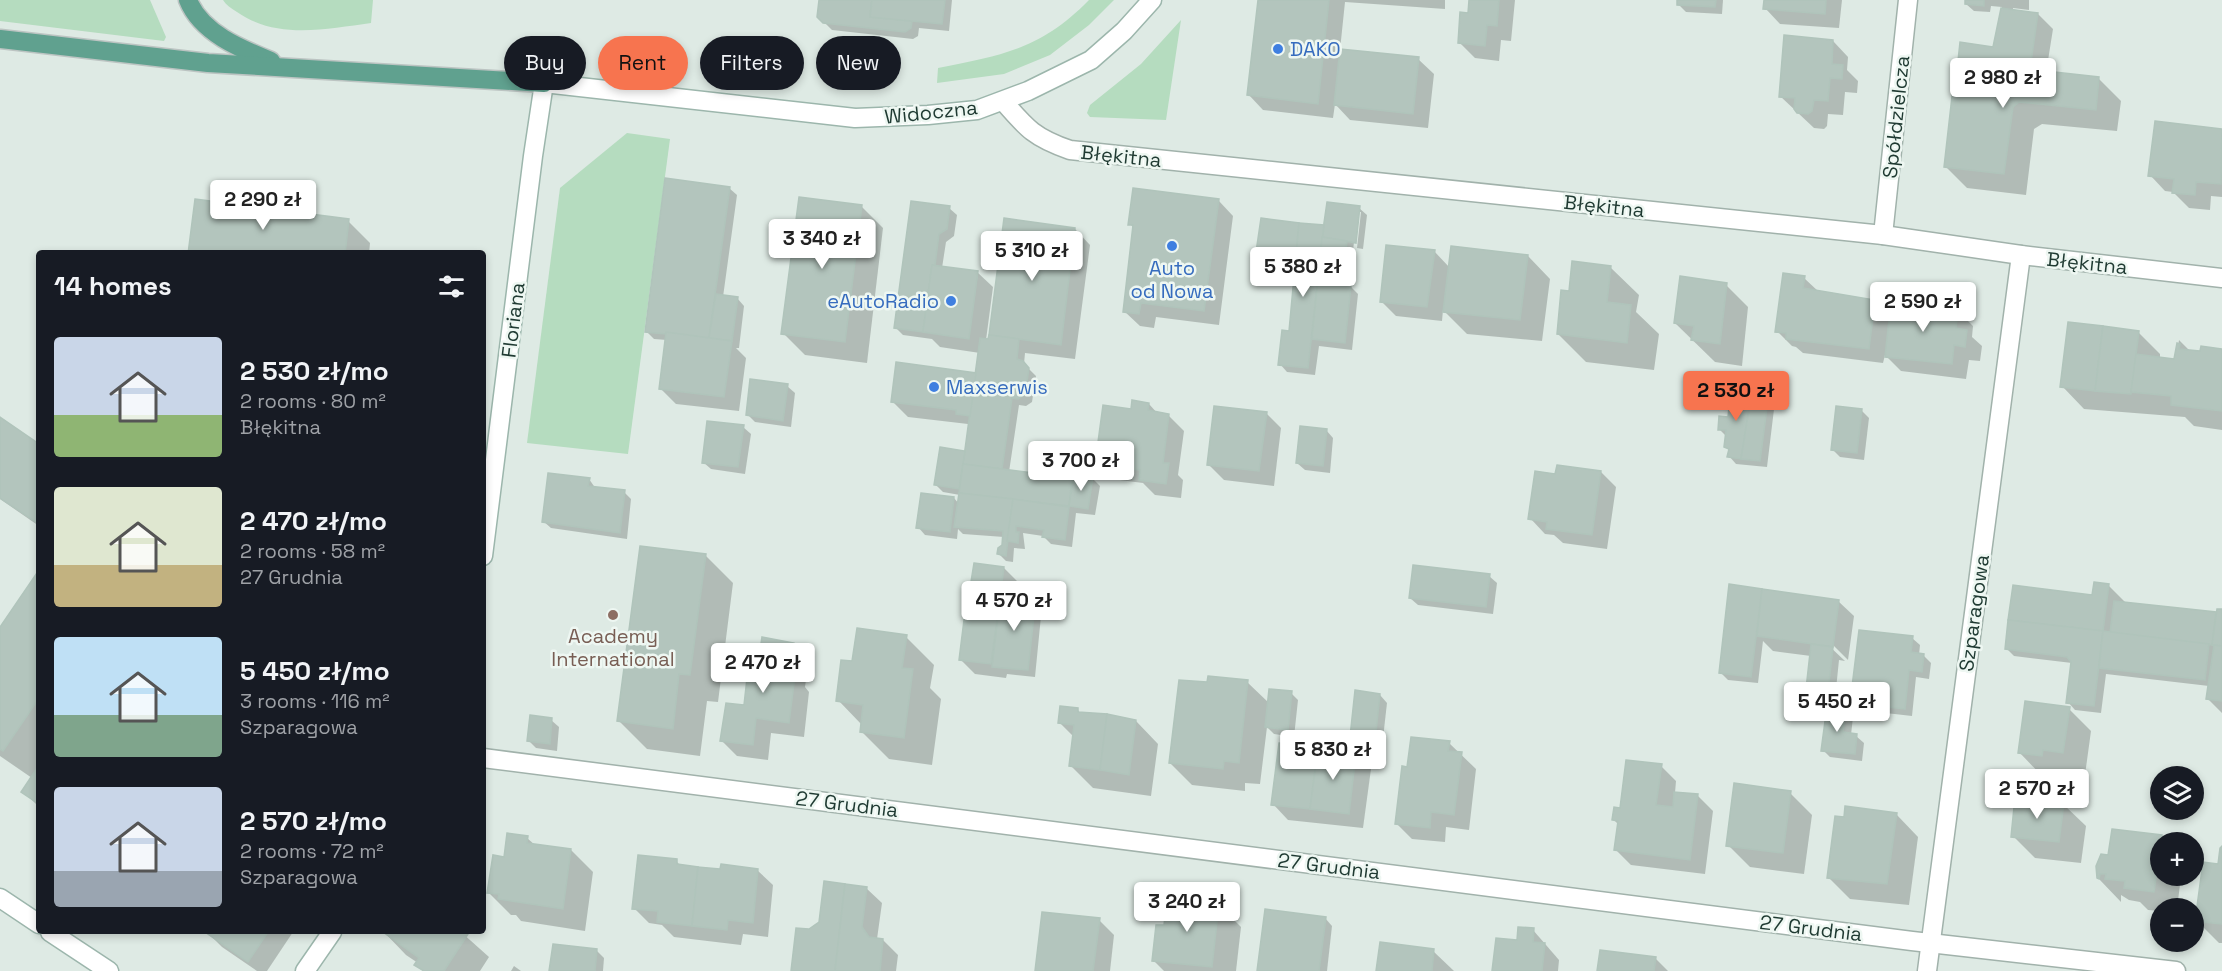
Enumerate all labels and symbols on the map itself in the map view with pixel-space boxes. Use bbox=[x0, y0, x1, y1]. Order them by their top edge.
place label: DAKO bbox=[1290, 36, 1341, 62]
marker: DAKO bbox=[1271, 42, 1285, 56]
street label: Spółdzielcza bbox=[1877, 54, 1915, 180]
pin: 2 980 zł bbox=[1941, 58, 2065, 109]
street label: Widoczna bbox=[883, 94, 979, 130]
street label: Błękitna bbox=[1079, 139, 1163, 173]
pin: 2 290 zł bbox=[201, 180, 325, 231]
street label: Błękitna bbox=[1562, 189, 1646, 223]
pin: 3 340 zł bbox=[760, 219, 884, 270]
pin: 5 310 zł bbox=[970, 231, 1094, 282]
marker: Auto od Nowa bbox=[1165, 239, 1179, 253]
street label: Błękitna bbox=[2045, 246, 2129, 280]
pin: 5 380 zł bbox=[1241, 247, 1365, 298]
place label: Auto od Nowa bbox=[1130, 255, 1214, 304]
street label: Floriana bbox=[495, 281, 531, 359]
pin: 2 590 zł bbox=[1861, 282, 1985, 333]
place label: eAutoRadio bbox=[827, 288, 939, 314]
marker: eAutoRadio bbox=[944, 294, 958, 308]
pin: 2 530 zł bbox=[1674, 371, 1798, 422]
place label: Maxserwis bbox=[946, 374, 1048, 400]
marker: Maxserwis bbox=[927, 380, 941, 394]
pin: 3 700 zł bbox=[1019, 441, 1143, 492]
street label: Szparagowa bbox=[1953, 553, 1995, 673]
pin: 4 570 zł bbox=[952, 581, 1076, 632]
marker: Academy International bbox=[606, 608, 620, 622]
place label: Academy International bbox=[551, 623, 675, 672]
pin: 2 470 zł bbox=[701, 643, 825, 694]
pin: 5 450 zł bbox=[1775, 682, 1899, 733]
pin: 5 830 zł bbox=[1271, 730, 1395, 781]
pin: 2 570 zł bbox=[1975, 769, 2099, 820]
street label: 27 Grudnia bbox=[794, 785, 900, 823]
street label: 27 Grudnia bbox=[1276, 847, 1382, 885]
pin: 3 240 zł bbox=[1125, 882, 1249, 933]
street label: 27 Grudnia bbox=[1758, 909, 1864, 947]

